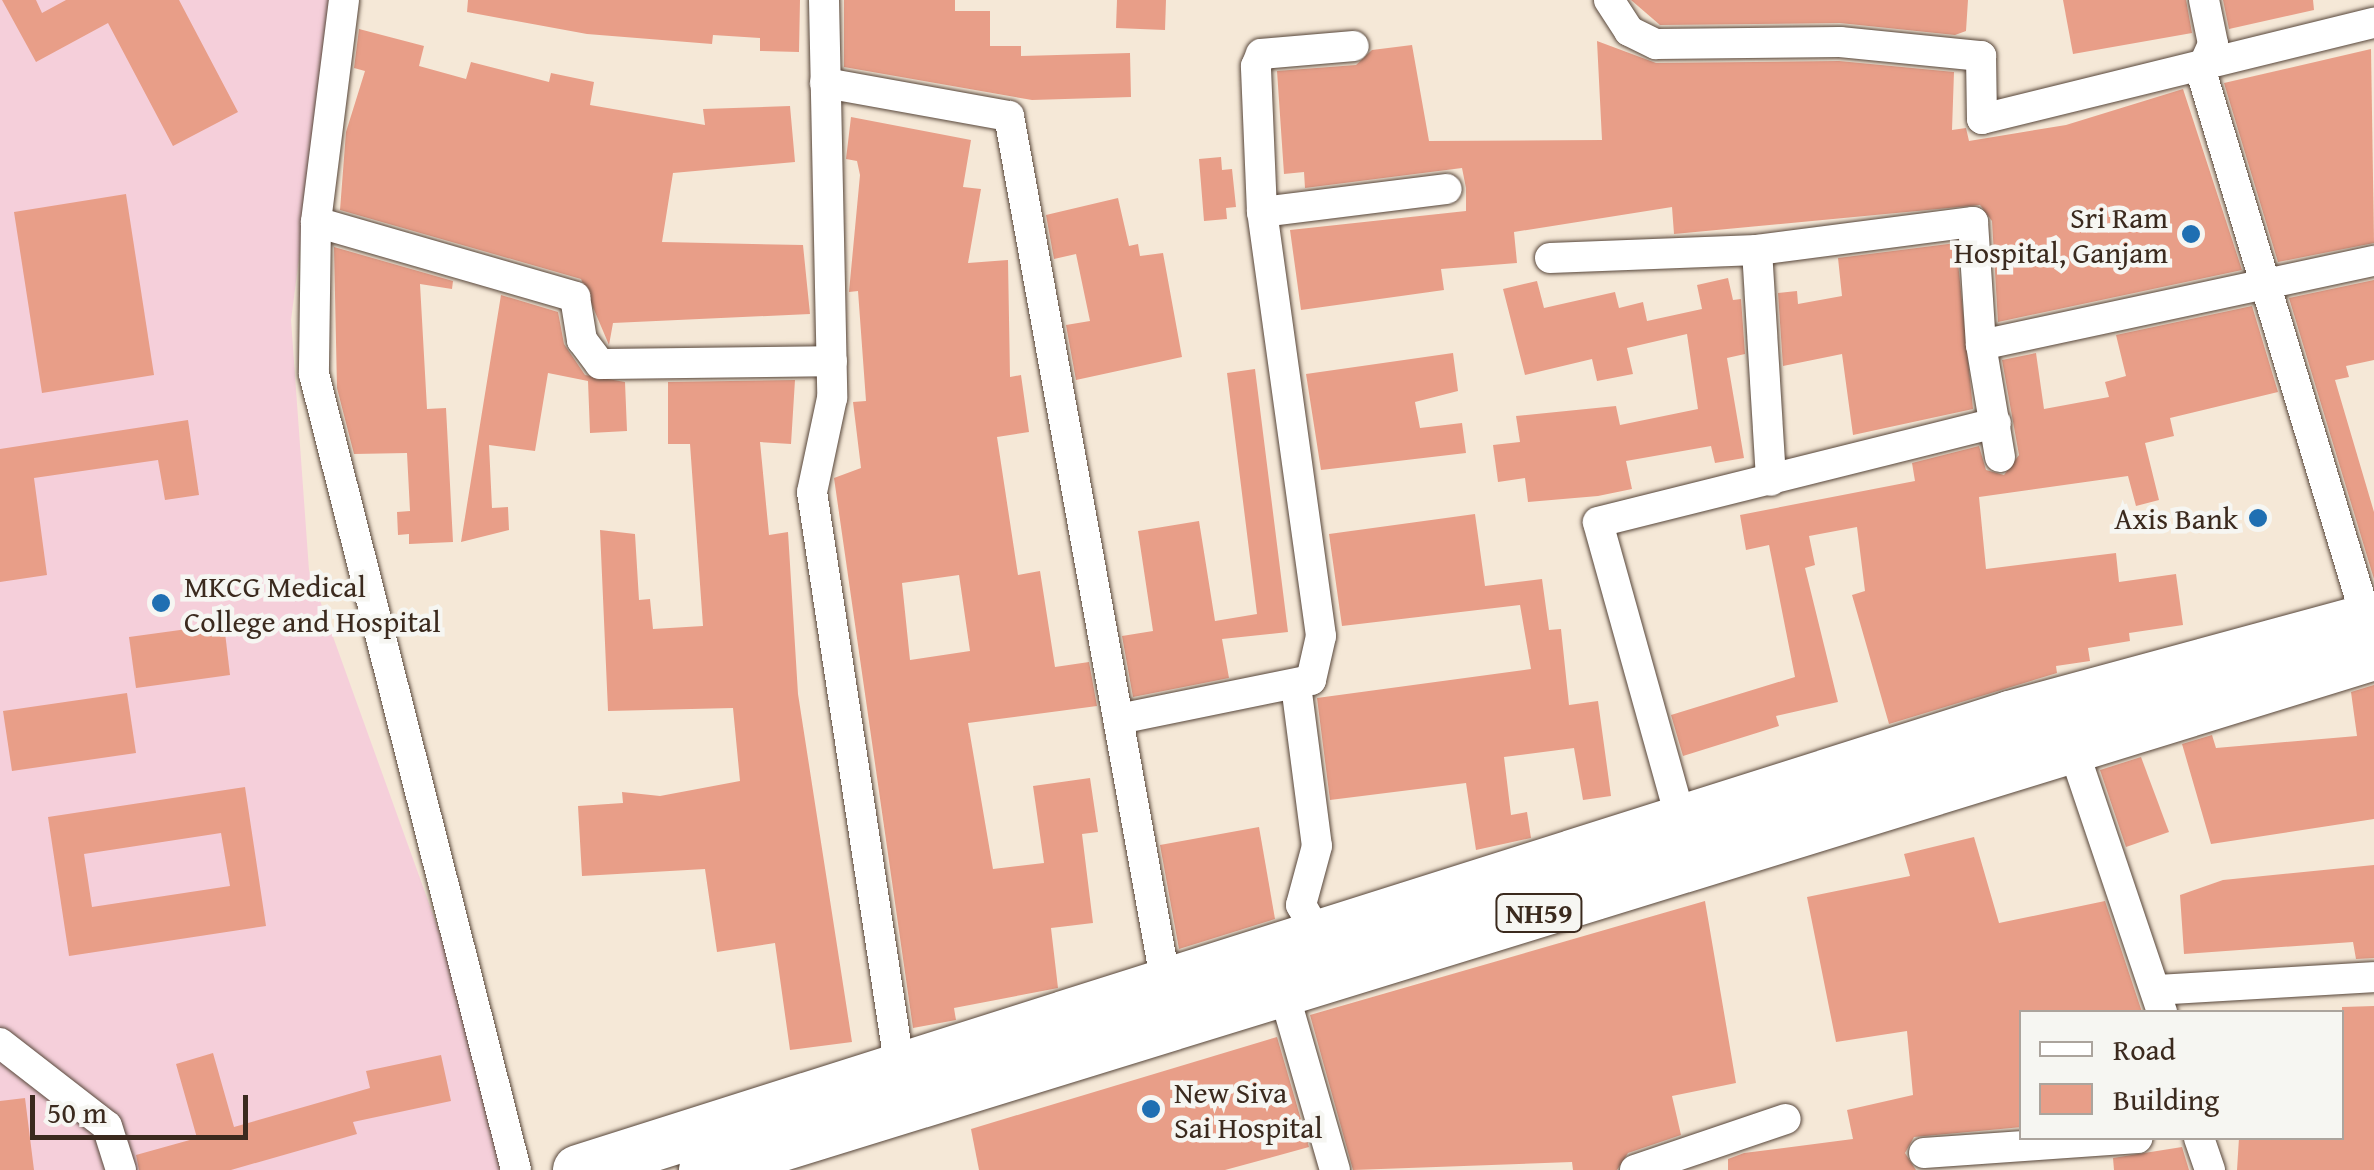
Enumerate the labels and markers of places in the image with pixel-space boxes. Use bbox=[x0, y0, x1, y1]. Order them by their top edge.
place label: Sri Ram Hospital, Ganjam bbox=[1954, 199, 2168, 270]
marker: Sri Ram Hospital, Ganjam bbox=[2178, 221, 2204, 247]
place label: Axis Bank bbox=[2114, 500, 2238, 536]
marker: Axis Bank bbox=[2247, 507, 2269, 529]
place label: MKCG Medical College and Hospital bbox=[184, 568, 441, 638]
marker: MKCG Medical College and Hospital bbox=[148, 590, 174, 616]
place label: New Siva Sai Hospital bbox=[1174, 1074, 1323, 1144]
marker: New Siva Sai Hospital bbox=[1138, 1096, 1164, 1122]

